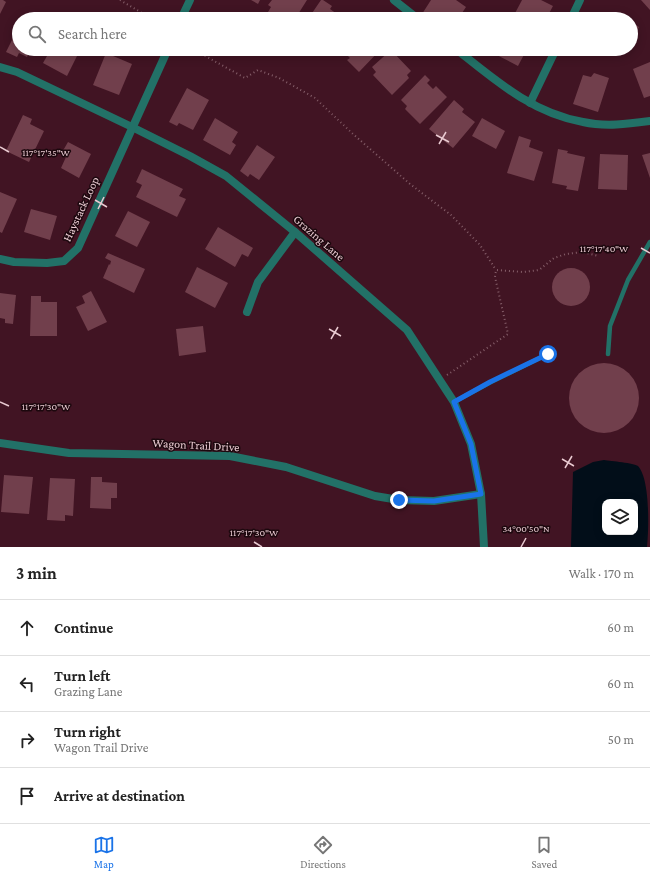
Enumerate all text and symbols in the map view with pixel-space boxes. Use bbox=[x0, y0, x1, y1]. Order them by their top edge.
search box bbox=[12, 12, 638, 56]
icon: search bbox=[26, 23, 48, 45]
text: Search here bbox=[58, 26, 127, 42]
text: 117°17'35"W bbox=[22, 147, 71, 158]
street label: Haystack Loop bbox=[60, 174, 102, 244]
street label: Grazing Lane bbox=[291, 212, 347, 264]
text: 117°17'40"W bbox=[580, 243, 629, 254]
route start bbox=[539, 345, 557, 363]
text: 117°17'30"W bbox=[22, 401, 71, 412]
street label: Wagon Trail Drive bbox=[152, 436, 240, 454]
route end bbox=[390, 491, 408, 509]
map controls bbox=[602, 499, 638, 535]
button: layers bbox=[602, 499, 638, 535]
text: 34°00'50"N bbox=[502, 523, 550, 534]
text: 117°17'30"W bbox=[230, 527, 279, 538]
text: 3 min bbox=[16, 564, 57, 583]
text: Walk · 170 m bbox=[569, 566, 634, 581]
icon: ahead bbox=[16, 617, 38, 639]
text: Continue bbox=[54, 620, 113, 636]
text: 60 m bbox=[607, 620, 634, 635]
text: Turn left bbox=[54, 668, 110, 684]
icon: left bbox=[16, 673, 38, 695]
text: 60 m bbox=[607, 676, 634, 691]
text: Grazing Lane bbox=[54, 684, 122, 699]
text: Turn right bbox=[54, 724, 121, 740]
icon: right bbox=[16, 729, 38, 751]
text: 50 m bbox=[608, 732, 634, 747]
text: Wagon Trail Drive bbox=[54, 740, 148, 755]
icon: arrive bbox=[16, 785, 38, 807]
text: Arrive at destination bbox=[54, 788, 185, 804]
tab: Map bbox=[93, 834, 115, 870]
tab: Directions bbox=[300, 834, 346, 870]
tab: Saved bbox=[531, 834, 557, 870]

